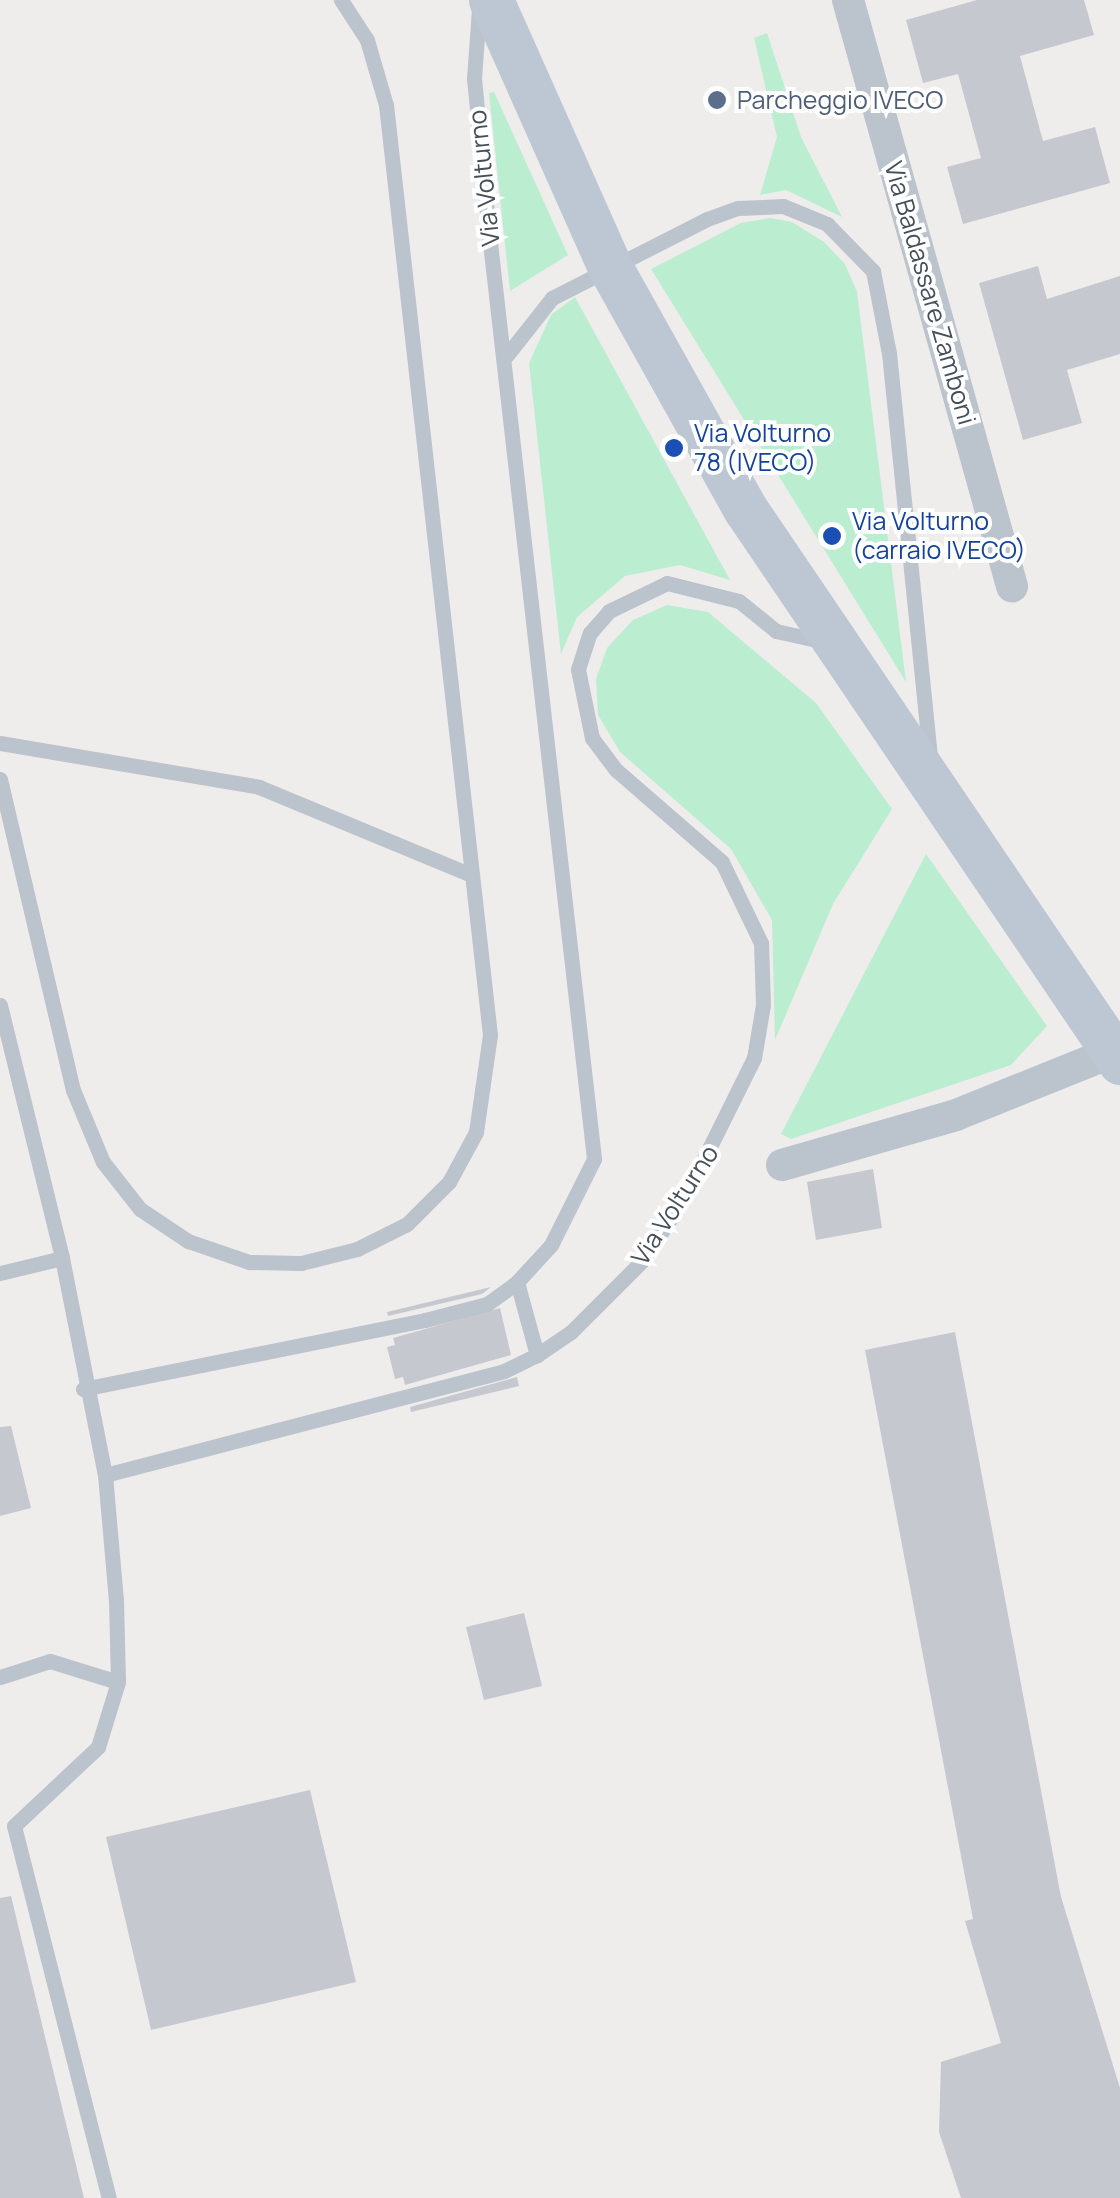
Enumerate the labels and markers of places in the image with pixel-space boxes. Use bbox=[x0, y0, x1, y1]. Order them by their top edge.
place label: Parcheggio IVECO bbox=[737, 85, 943, 115]
marker: Parcheggio IVECO bbox=[706, 89, 728, 111]
place label: Via Volturno 78 (IVECO) bbox=[694, 419, 831, 478]
marker: Via Volturno 78 (IVECO) bbox=[663, 437, 685, 459]
place label: Via Volturno (carraio IVECO) bbox=[852, 507, 1026, 566]
marker: Via Volturno (carraio IVECO) bbox=[821, 525, 843, 547]

